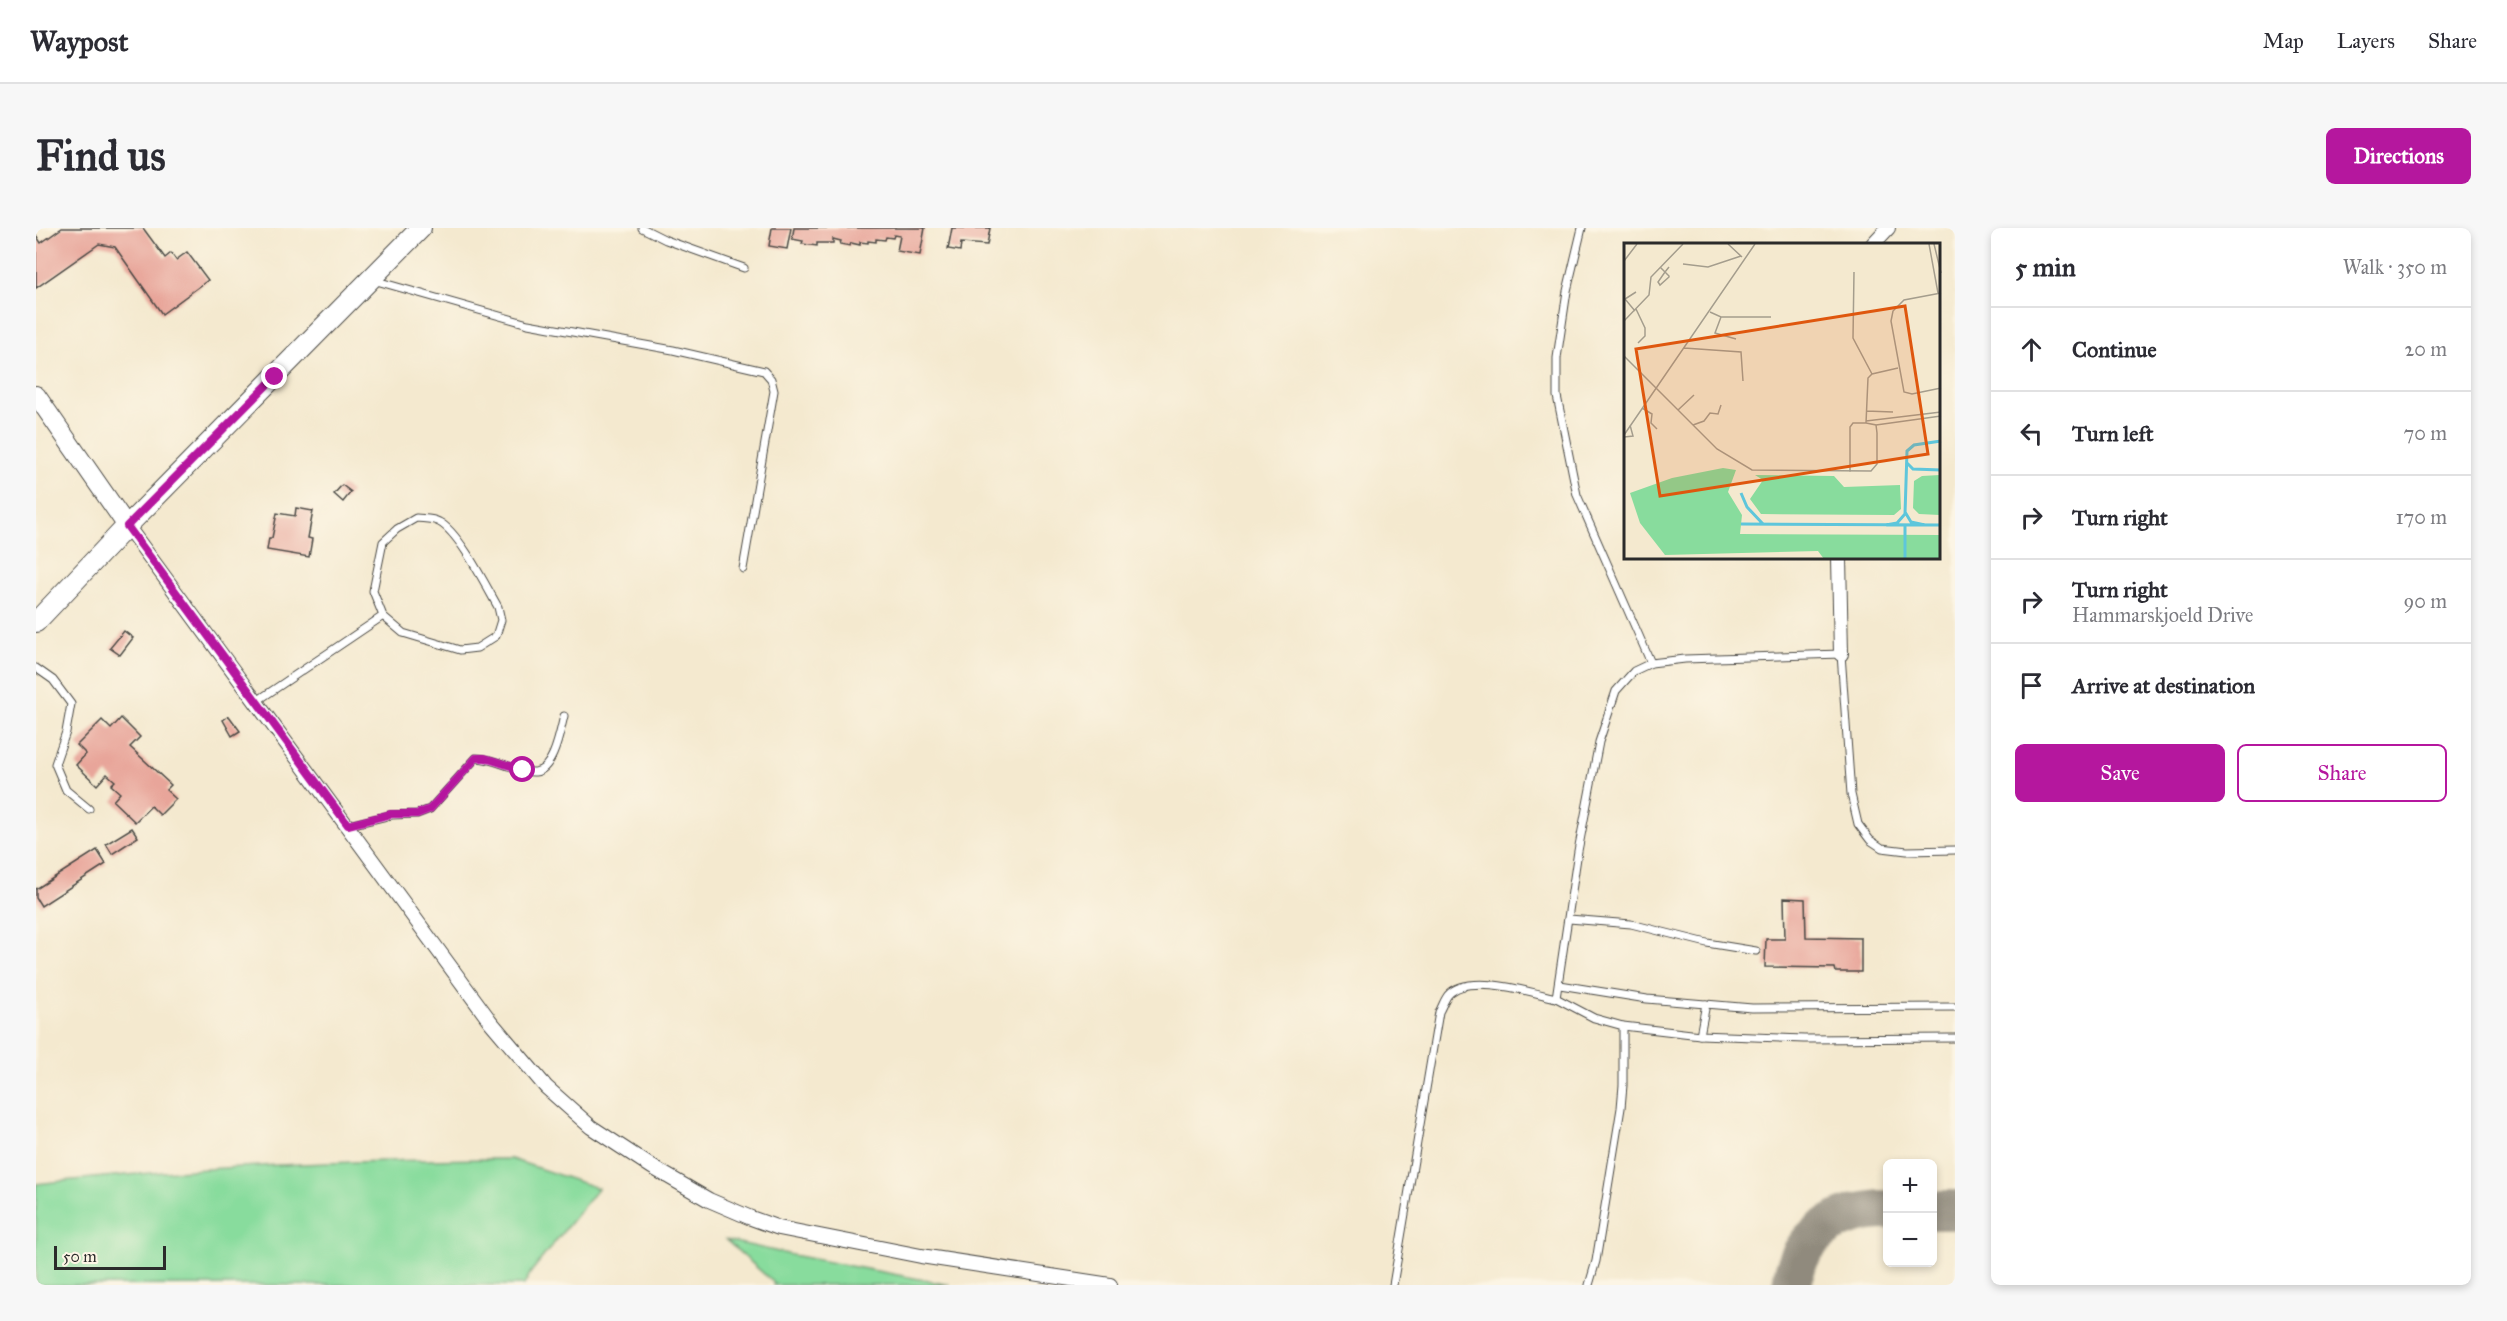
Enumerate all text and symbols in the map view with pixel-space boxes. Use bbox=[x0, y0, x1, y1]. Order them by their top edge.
text: Waypost bbox=[30, 24, 128, 59]
text: Map bbox=[2263, 28, 2304, 54]
text: Layers bbox=[2337, 28, 2395, 54]
text: Share bbox=[2428, 28, 2477, 54]
button: Directions bbox=[2326, 128, 2471, 184]
text: Find us bbox=[36, 130, 166, 182]
inset map bbox=[1624, 243, 1940, 560]
text: 5 min bbox=[2015, 251, 2076, 283]
text: Walk · 350 m bbox=[2343, 255, 2447, 279]
icon: ahead bbox=[2015, 333, 2048, 366]
text: Continue bbox=[2072, 336, 2157, 363]
text: 20 m bbox=[2404, 337, 2447, 361]
route end bbox=[261, 363, 287, 389]
icon: left bbox=[2015, 417, 2048, 450]
text: Turn left bbox=[2072, 420, 2154, 447]
text: 70 m bbox=[2404, 421, 2447, 445]
icon: right bbox=[2015, 501, 2048, 534]
text: Turn right bbox=[2072, 504, 2168, 531]
text: 170 m bbox=[2396, 505, 2447, 529]
text: Turn right bbox=[2072, 576, 2168, 603]
icon: right bbox=[2015, 585, 2048, 618]
text: 90 m bbox=[2404, 589, 2447, 613]
text: Hammarskjoeld Drive bbox=[2072, 603, 2253, 627]
icon: arrive bbox=[2015, 669, 2048, 702]
text: Arrive at destination bbox=[2072, 672, 2255, 699]
button: Save bbox=[2015, 744, 2225, 802]
button: Share bbox=[2237, 744, 2447, 802]
route start bbox=[509, 756, 535, 782]
map controls bbox=[1883, 1159, 1937, 1267]
button: + bbox=[1883, 1159, 1937, 1213]
button: − bbox=[1883, 1213, 1937, 1267]
scale bar bbox=[54, 1243, 166, 1270]
text: 50 m bbox=[63, 1247, 97, 1266]

